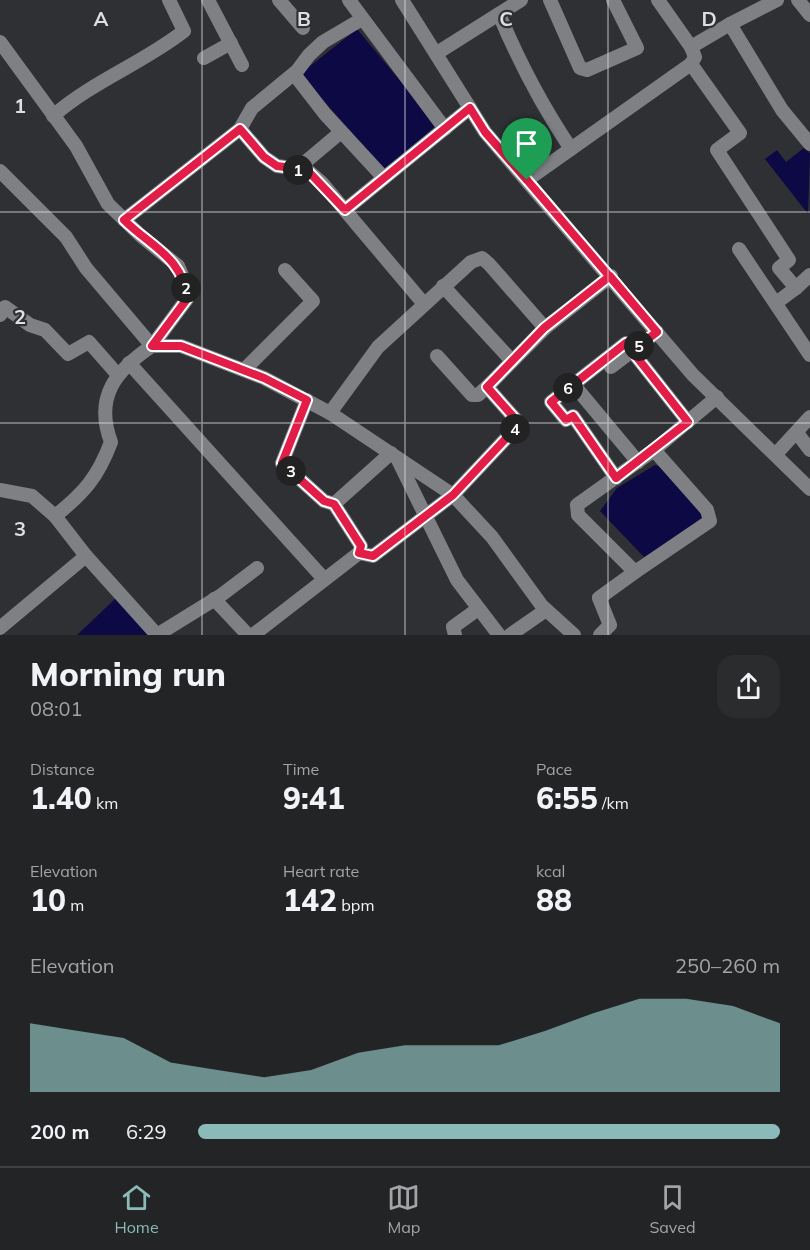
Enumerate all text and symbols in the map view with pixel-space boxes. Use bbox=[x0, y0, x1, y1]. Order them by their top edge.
text: A bbox=[94, 6, 109, 31]
text: B bbox=[297, 6, 311, 31]
text: C bbox=[499, 6, 513, 31]
text: D bbox=[701, 6, 717, 31]
text: 1 bbox=[14, 93, 26, 118]
pin bbox=[501, 118, 552, 180]
icon: arrive bbox=[510, 127, 543, 160]
pin: 1 bbox=[283, 155, 313, 185]
text: 1 bbox=[293, 160, 303, 180]
pin: 2 bbox=[171, 273, 201, 303]
text: 2 bbox=[181, 278, 191, 298]
text: 2 bbox=[14, 304, 26, 329]
pin: 5 bbox=[624, 331, 654, 361]
text: 5 bbox=[634, 336, 644, 356]
pin: 6 bbox=[553, 373, 583, 403]
text: 6 bbox=[563, 378, 573, 398]
pin: 4 bbox=[500, 414, 530, 444]
text: 4 bbox=[510, 419, 520, 439]
pin: 3 bbox=[276, 456, 306, 486]
text: 3 bbox=[286, 461, 296, 481]
text: 3 bbox=[14, 516, 26, 541]
text: Morning run bbox=[30, 653, 226, 694]
button: share bbox=[717, 655, 780, 718]
text: 08:01 bbox=[30, 696, 83, 721]
text: Distance bbox=[30, 759, 95, 779]
text: Time bbox=[283, 759, 319, 779]
text: Pace bbox=[536, 759, 572, 779]
text: 1.40 bbox=[30, 779, 92, 817]
text: 9:41 bbox=[283, 779, 345, 817]
text: 6:55 bbox=[536, 779, 598, 817]
text: km bbox=[92, 793, 118, 813]
text: /km bbox=[598, 793, 629, 813]
text: Elevation bbox=[30, 861, 98, 881]
text: Heart rate bbox=[283, 861, 359, 881]
text: kcal bbox=[536, 861, 565, 881]
text: 10 bbox=[30, 881, 66, 919]
text: 142 bbox=[283, 881, 337, 919]
text: 88 bbox=[536, 881, 572, 919]
text: m bbox=[66, 895, 84, 915]
text: bpm bbox=[337, 895, 374, 915]
text: Elevation bbox=[30, 953, 115, 978]
text: 250–260 m bbox=[675, 953, 780, 978]
text: 200 m bbox=[30, 1119, 89, 1144]
text: 6:29 bbox=[126, 1119, 167, 1144]
tab: Home bbox=[114, 1181, 159, 1237]
tab: Map bbox=[387, 1181, 420, 1237]
tab: Saved bbox=[649, 1181, 696, 1237]

